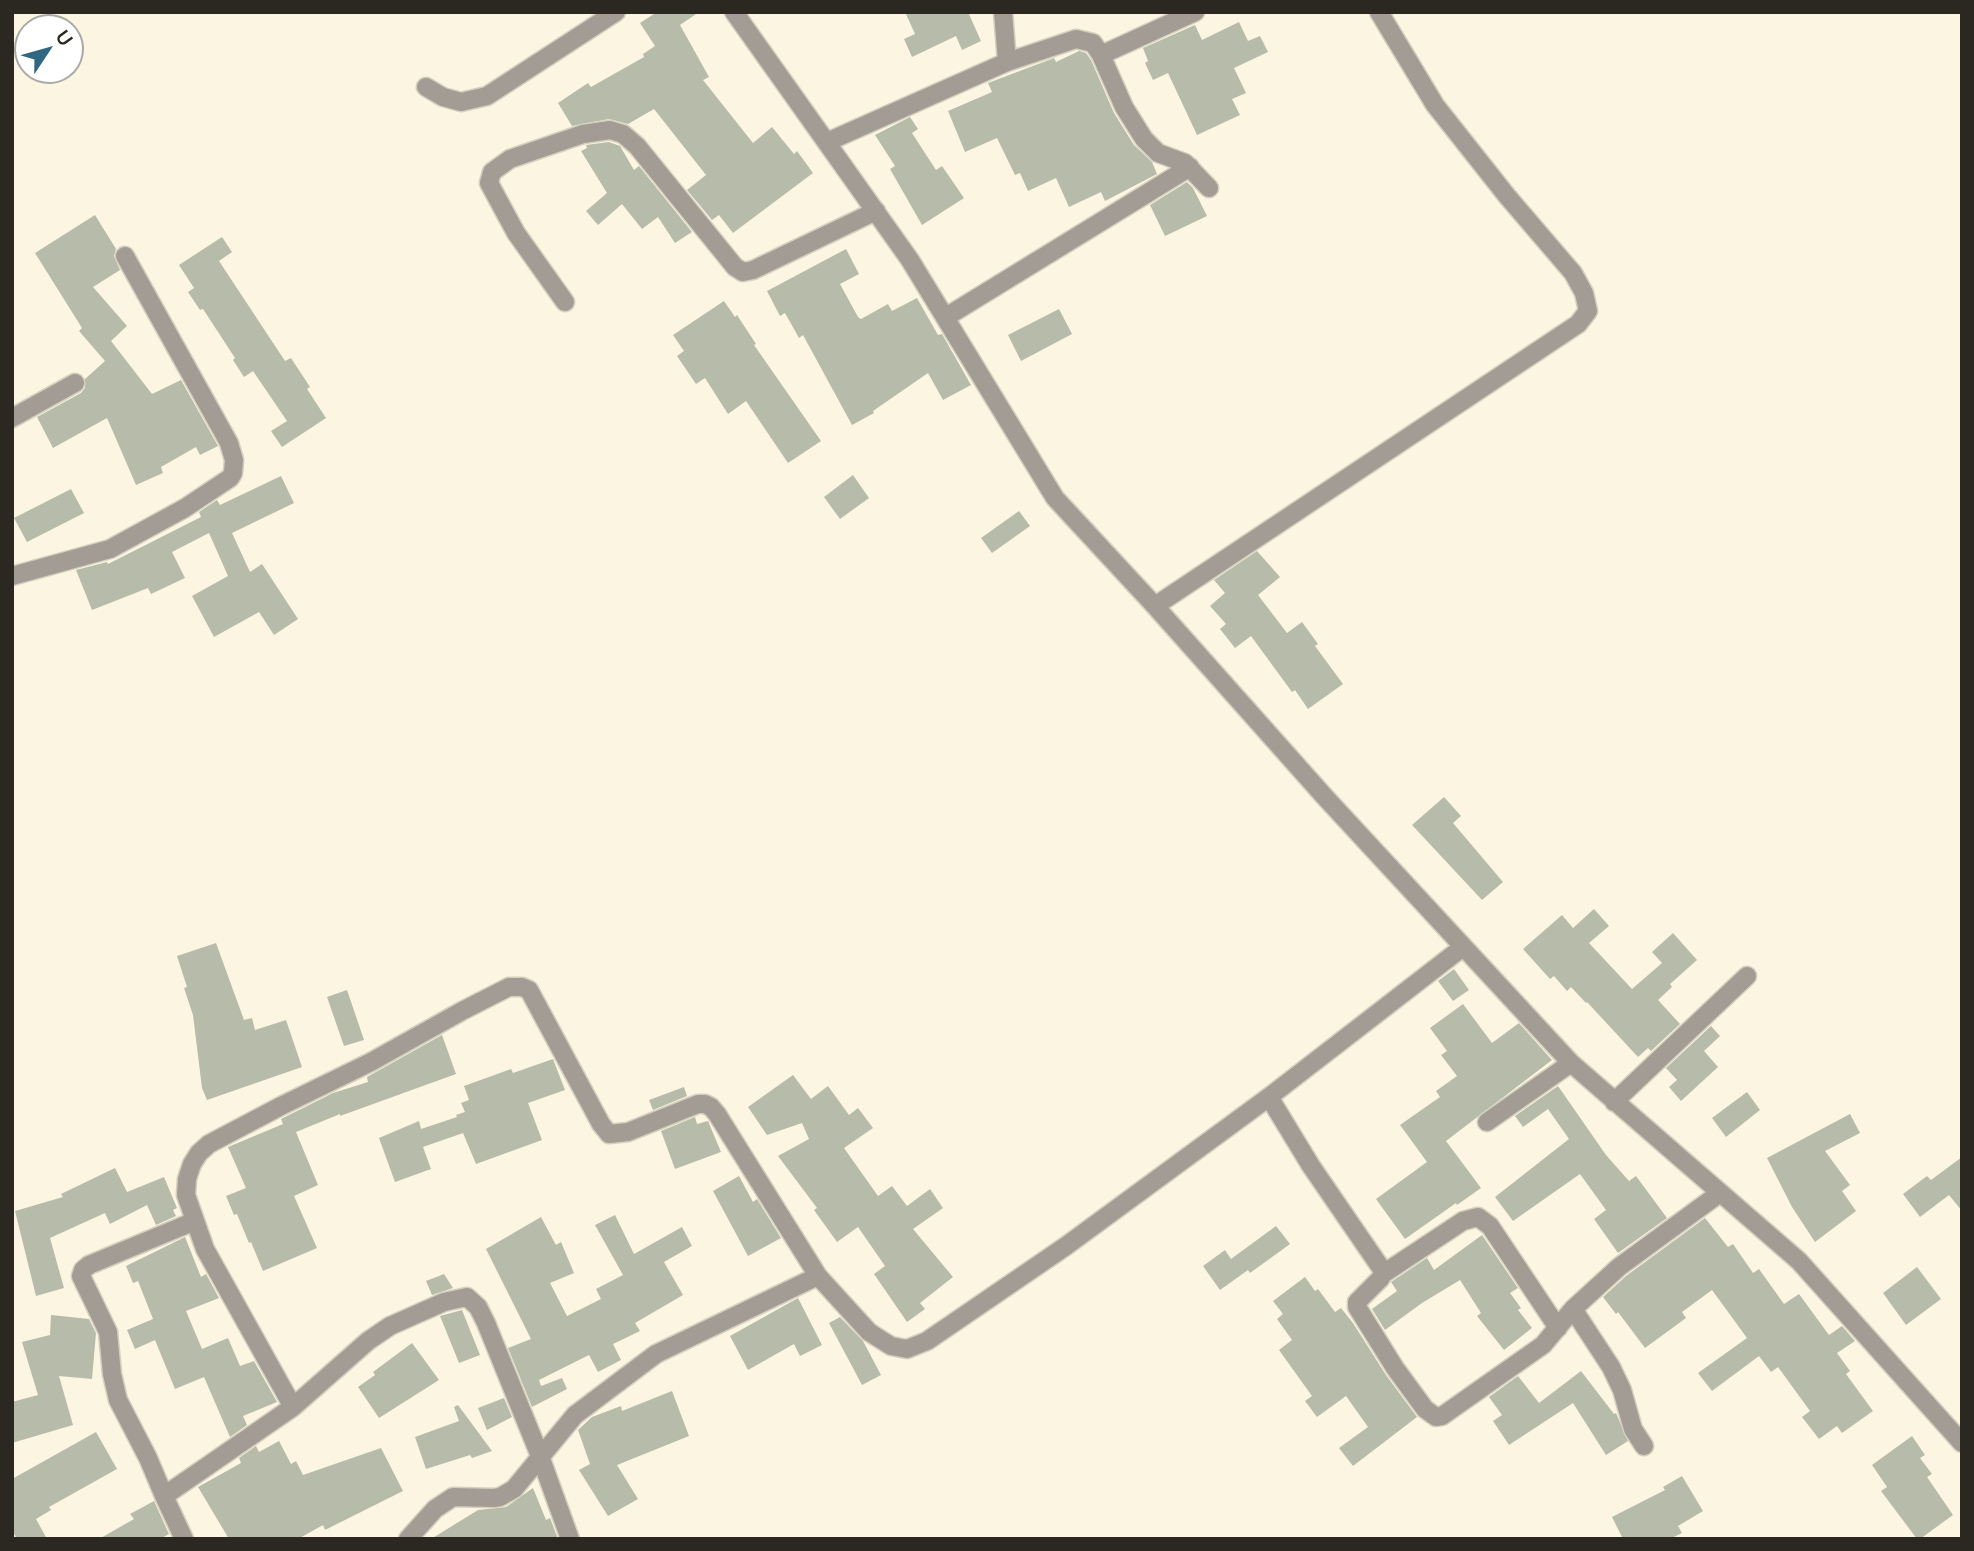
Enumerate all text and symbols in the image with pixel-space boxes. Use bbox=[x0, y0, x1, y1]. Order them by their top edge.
north arrow bbox=[14, 14, 84, 84]
text: U bbox=[50, 25, 79, 51]

